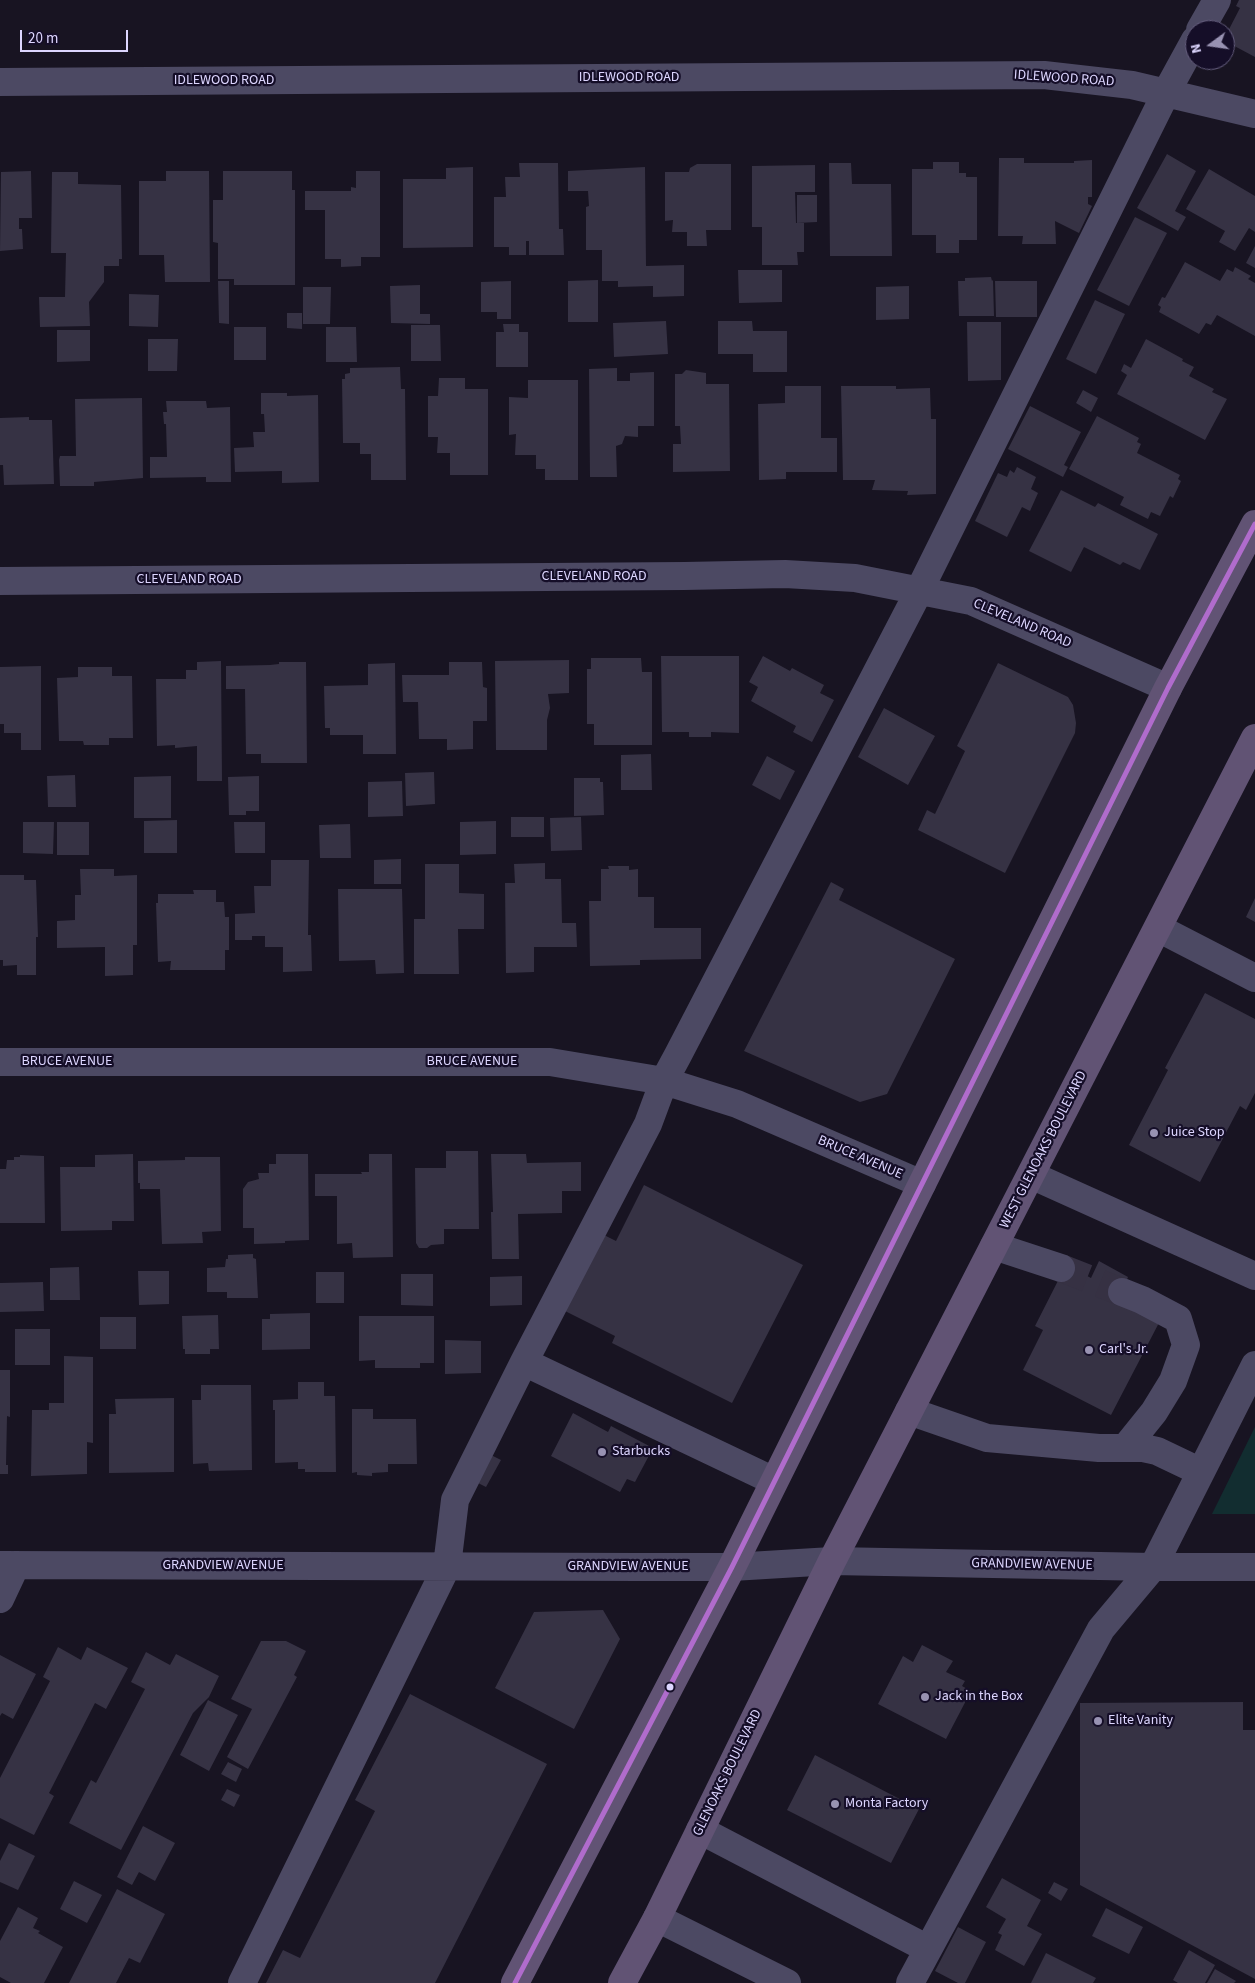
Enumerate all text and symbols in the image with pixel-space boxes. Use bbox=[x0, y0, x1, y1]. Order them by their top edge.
scale bar bbox=[22, 20, 130, 52]
north arrow bbox=[1185, 20, 1235, 70]
text: 20 m bbox=[28, 28, 58, 49]
text: N bbox=[1186, 41, 1207, 55]
street label: IDLEWOOD ROAD bbox=[1013, 67, 1115, 91]
street label: IDLEWOOD ROAD bbox=[579, 70, 679, 86]
street label: IDLEWOOD ROAD bbox=[174, 73, 274, 89]
street label: CLEVELAND ROAD bbox=[541, 569, 647, 585]
street label: CLEVELAND ROAD bbox=[136, 572, 242, 588]
street label: CLEVELAND ROAD bbox=[970, 596, 1074, 652]
street label: BRUCE AVENUE bbox=[22, 1054, 112, 1070]
street label: BRUCE AVENUE bbox=[427, 1054, 517, 1070]
street label: WEST GLENOAKS BOULEVARD bbox=[997, 1068, 1091, 1232]
place label: Juice Stop bbox=[1164, 1125, 1225, 1141]
marker: Juice Stop bbox=[1148, 1127, 1160, 1139]
street label: BRUCE AVENUE bbox=[815, 1133, 905, 1183]
place label: Carl's Jr. bbox=[1099, 1342, 1149, 1358]
marker: Carl's Jr. bbox=[1083, 1344, 1095, 1356]
place label: Starbucks bbox=[612, 1444, 670, 1460]
marker: Starbucks bbox=[596, 1446, 608, 1458]
street label: GRANDVIEW AVENUE bbox=[971, 1556, 1093, 1574]
street label: GRANDVIEW AVENUE bbox=[162, 1558, 284, 1574]
street label: GRANDVIEW AVENUE bbox=[567, 1559, 689, 1575]
unlabelled marker bbox=[665, 1682, 675, 1692]
place label: Jack in the Box bbox=[935, 1689, 1023, 1705]
marker: Jack in the Box bbox=[919, 1691, 931, 1703]
street label: GLENOAKS BOULEVARD bbox=[690, 1707, 766, 1839]
place label: Elite Vanity bbox=[1108, 1713, 1173, 1729]
marker: Elite Vanity bbox=[1092, 1715, 1104, 1727]
place label: Monta Factory bbox=[845, 1796, 928, 1812]
marker: Monta Factory bbox=[829, 1798, 841, 1810]

